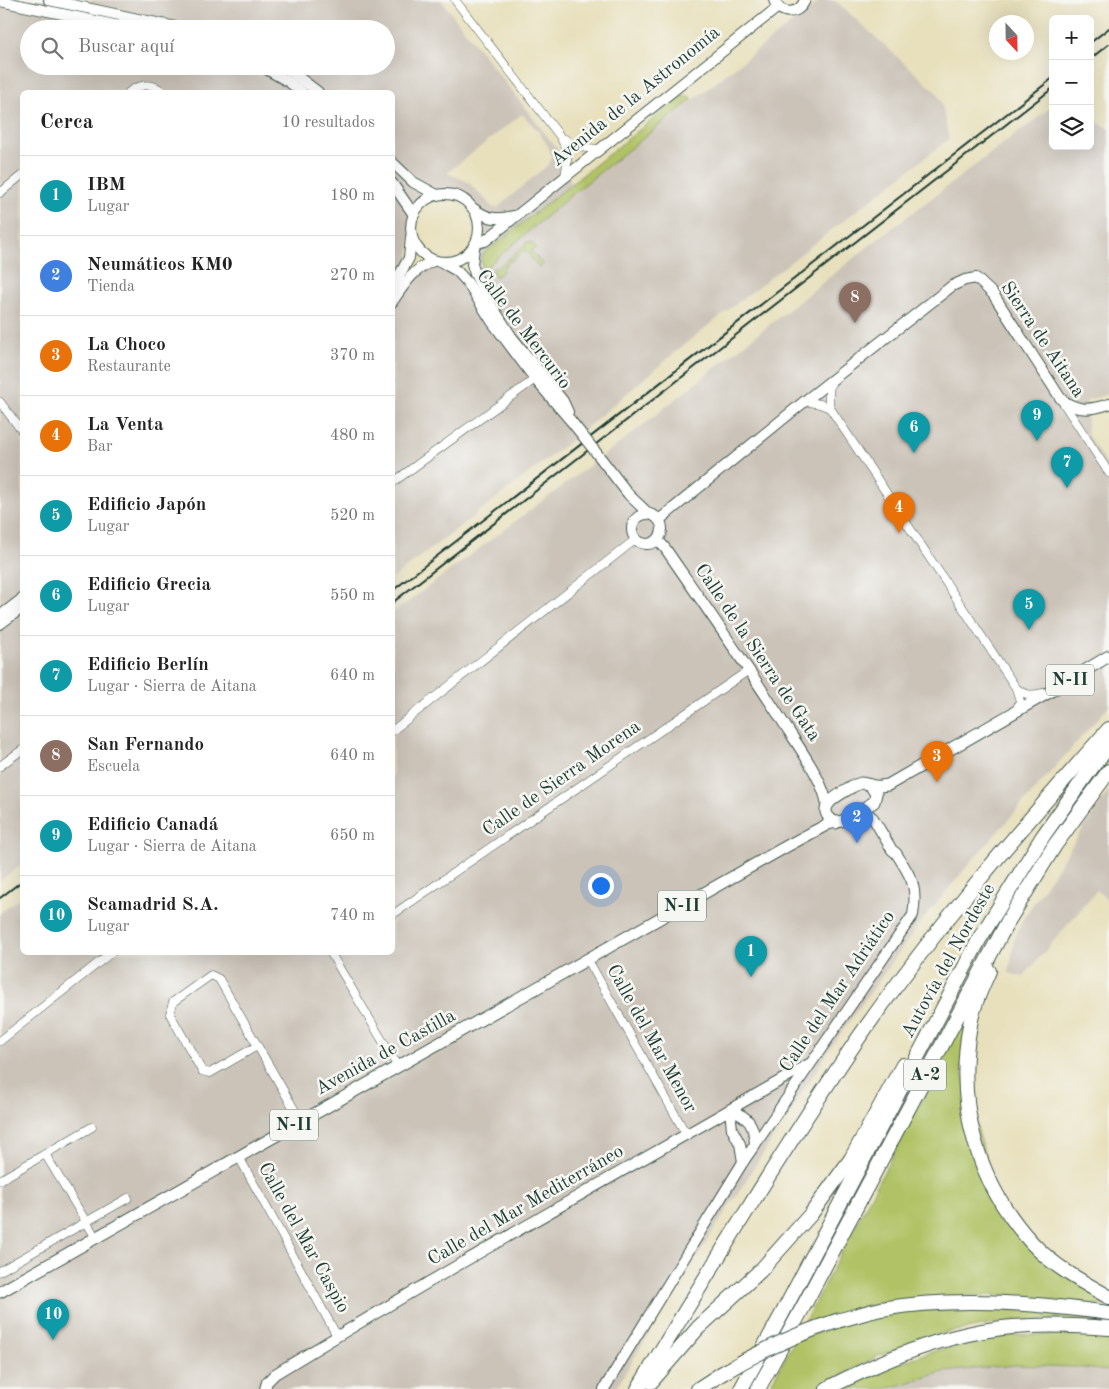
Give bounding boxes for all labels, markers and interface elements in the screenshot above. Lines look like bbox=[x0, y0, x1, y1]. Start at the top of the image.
north arrow bbox=[989, 15, 1034, 60]
map controls bbox=[1049, 15, 1094, 150]
button: + bbox=[1049, 15, 1094, 60]
search box bbox=[20, 20, 395, 75]
street label: Avenida de la Astronomía bbox=[548, 23, 724, 171]
icon: search bbox=[38, 34, 66, 62]
text: Buscar aquí bbox=[78, 38, 174, 57]
button: − bbox=[1049, 60, 1094, 105]
button: layers bbox=[1049, 105, 1094, 150]
text: Cerca bbox=[40, 112, 93, 133]
text: 10 resultados bbox=[281, 115, 375, 131]
text: IBM bbox=[87, 176, 126, 195]
text: 1 bbox=[51, 188, 61, 204]
text: 180 m bbox=[330, 188, 375, 204]
text: Lugar bbox=[87, 199, 129, 215]
text: Neumáticos KM0 bbox=[87, 256, 233, 275]
street label: Calle de Mercurio bbox=[472, 267, 574, 393]
text: 2 bbox=[51, 268, 61, 284]
text: 270 m bbox=[330, 268, 375, 284]
text: Tienda bbox=[87, 279, 135, 295]
street label: Sierra de Aitana bbox=[996, 279, 1088, 402]
pin: 8 bbox=[839, 282, 871, 323]
text: La Choco bbox=[87, 336, 166, 355]
text: 3 bbox=[51, 348, 61, 364]
text: 370 m bbox=[330, 348, 375, 364]
text: Restaurante bbox=[87, 359, 171, 375]
pin: 9 bbox=[1021, 400, 1053, 441]
pin: 6 bbox=[898, 412, 930, 453]
text: La Venta bbox=[87, 416, 164, 435]
text: 4 bbox=[51, 428, 61, 444]
text: 480 m bbox=[330, 428, 375, 444]
text: Bar bbox=[87, 439, 113, 455]
pin: 7 bbox=[1051, 447, 1083, 488]
pin: 4 bbox=[883, 492, 915, 533]
text: Edificio Japón bbox=[87, 496, 206, 515]
text: 5 bbox=[51, 508, 61, 524]
text: 520 m bbox=[330, 508, 375, 524]
text: Lugar bbox=[87, 519, 129, 535]
street label: Calle de la Sierra de Gata bbox=[691, 561, 824, 746]
text: Edificio Grecia bbox=[87, 576, 211, 595]
text: 6 bbox=[51, 588, 61, 604]
text: 550 m bbox=[330, 588, 375, 604]
pin: 5 bbox=[1013, 589, 1045, 630]
text: Lugar bbox=[87, 599, 129, 615]
text: Edificio Berlín bbox=[87, 656, 209, 675]
road number: N-II bbox=[1046, 664, 1094, 696]
text: 7 bbox=[51, 668, 61, 684]
text: 640 m bbox=[330, 668, 375, 684]
text: Lugar · Sierra de Aitana bbox=[87, 679, 257, 695]
street label: Calle de Sierra Morena bbox=[480, 717, 645, 841]
text: San Fernando bbox=[87, 736, 204, 755]
pin: 3 bbox=[921, 741, 953, 782]
text: 8 bbox=[51, 748, 61, 764]
text: 640 m bbox=[330, 748, 375, 764]
text: Escuela bbox=[87, 759, 140, 775]
pin: 2 bbox=[841, 802, 873, 843]
text: Edificio Canadá bbox=[87, 816, 218, 835]
text: 9 bbox=[51, 828, 61, 844]
text: 650 m bbox=[330, 828, 375, 844]
text: Lugar · Sierra de Aitana bbox=[87, 839, 257, 855]
your location bbox=[588, 873, 614, 899]
street label: Autovía del Nordeste bbox=[899, 881, 999, 1041]
road number: N-II bbox=[658, 890, 706, 921]
text: Scamadrid S.A. bbox=[87, 896, 219, 915]
text: 10 bbox=[47, 908, 65, 924]
text: 740 m bbox=[330, 908, 375, 924]
street label: Calle del Mar Adriático bbox=[777, 908, 899, 1076]
text: Lugar bbox=[87, 919, 129, 935]
pin: 1 bbox=[735, 936, 767, 977]
street label: Calle del Mar Menor bbox=[602, 962, 700, 1116]
street label: Avenida de Castilla bbox=[313, 1006, 460, 1099]
road number: A-2 bbox=[904, 1060, 946, 1090]
road number: N-II bbox=[270, 1110, 318, 1140]
street label: Calle del Mar Mediterráneo bbox=[425, 1142, 627, 1270]
street label: Calle del Mar Caspio bbox=[254, 1160, 352, 1316]
pin: 10 bbox=[37, 1299, 69, 1340]

